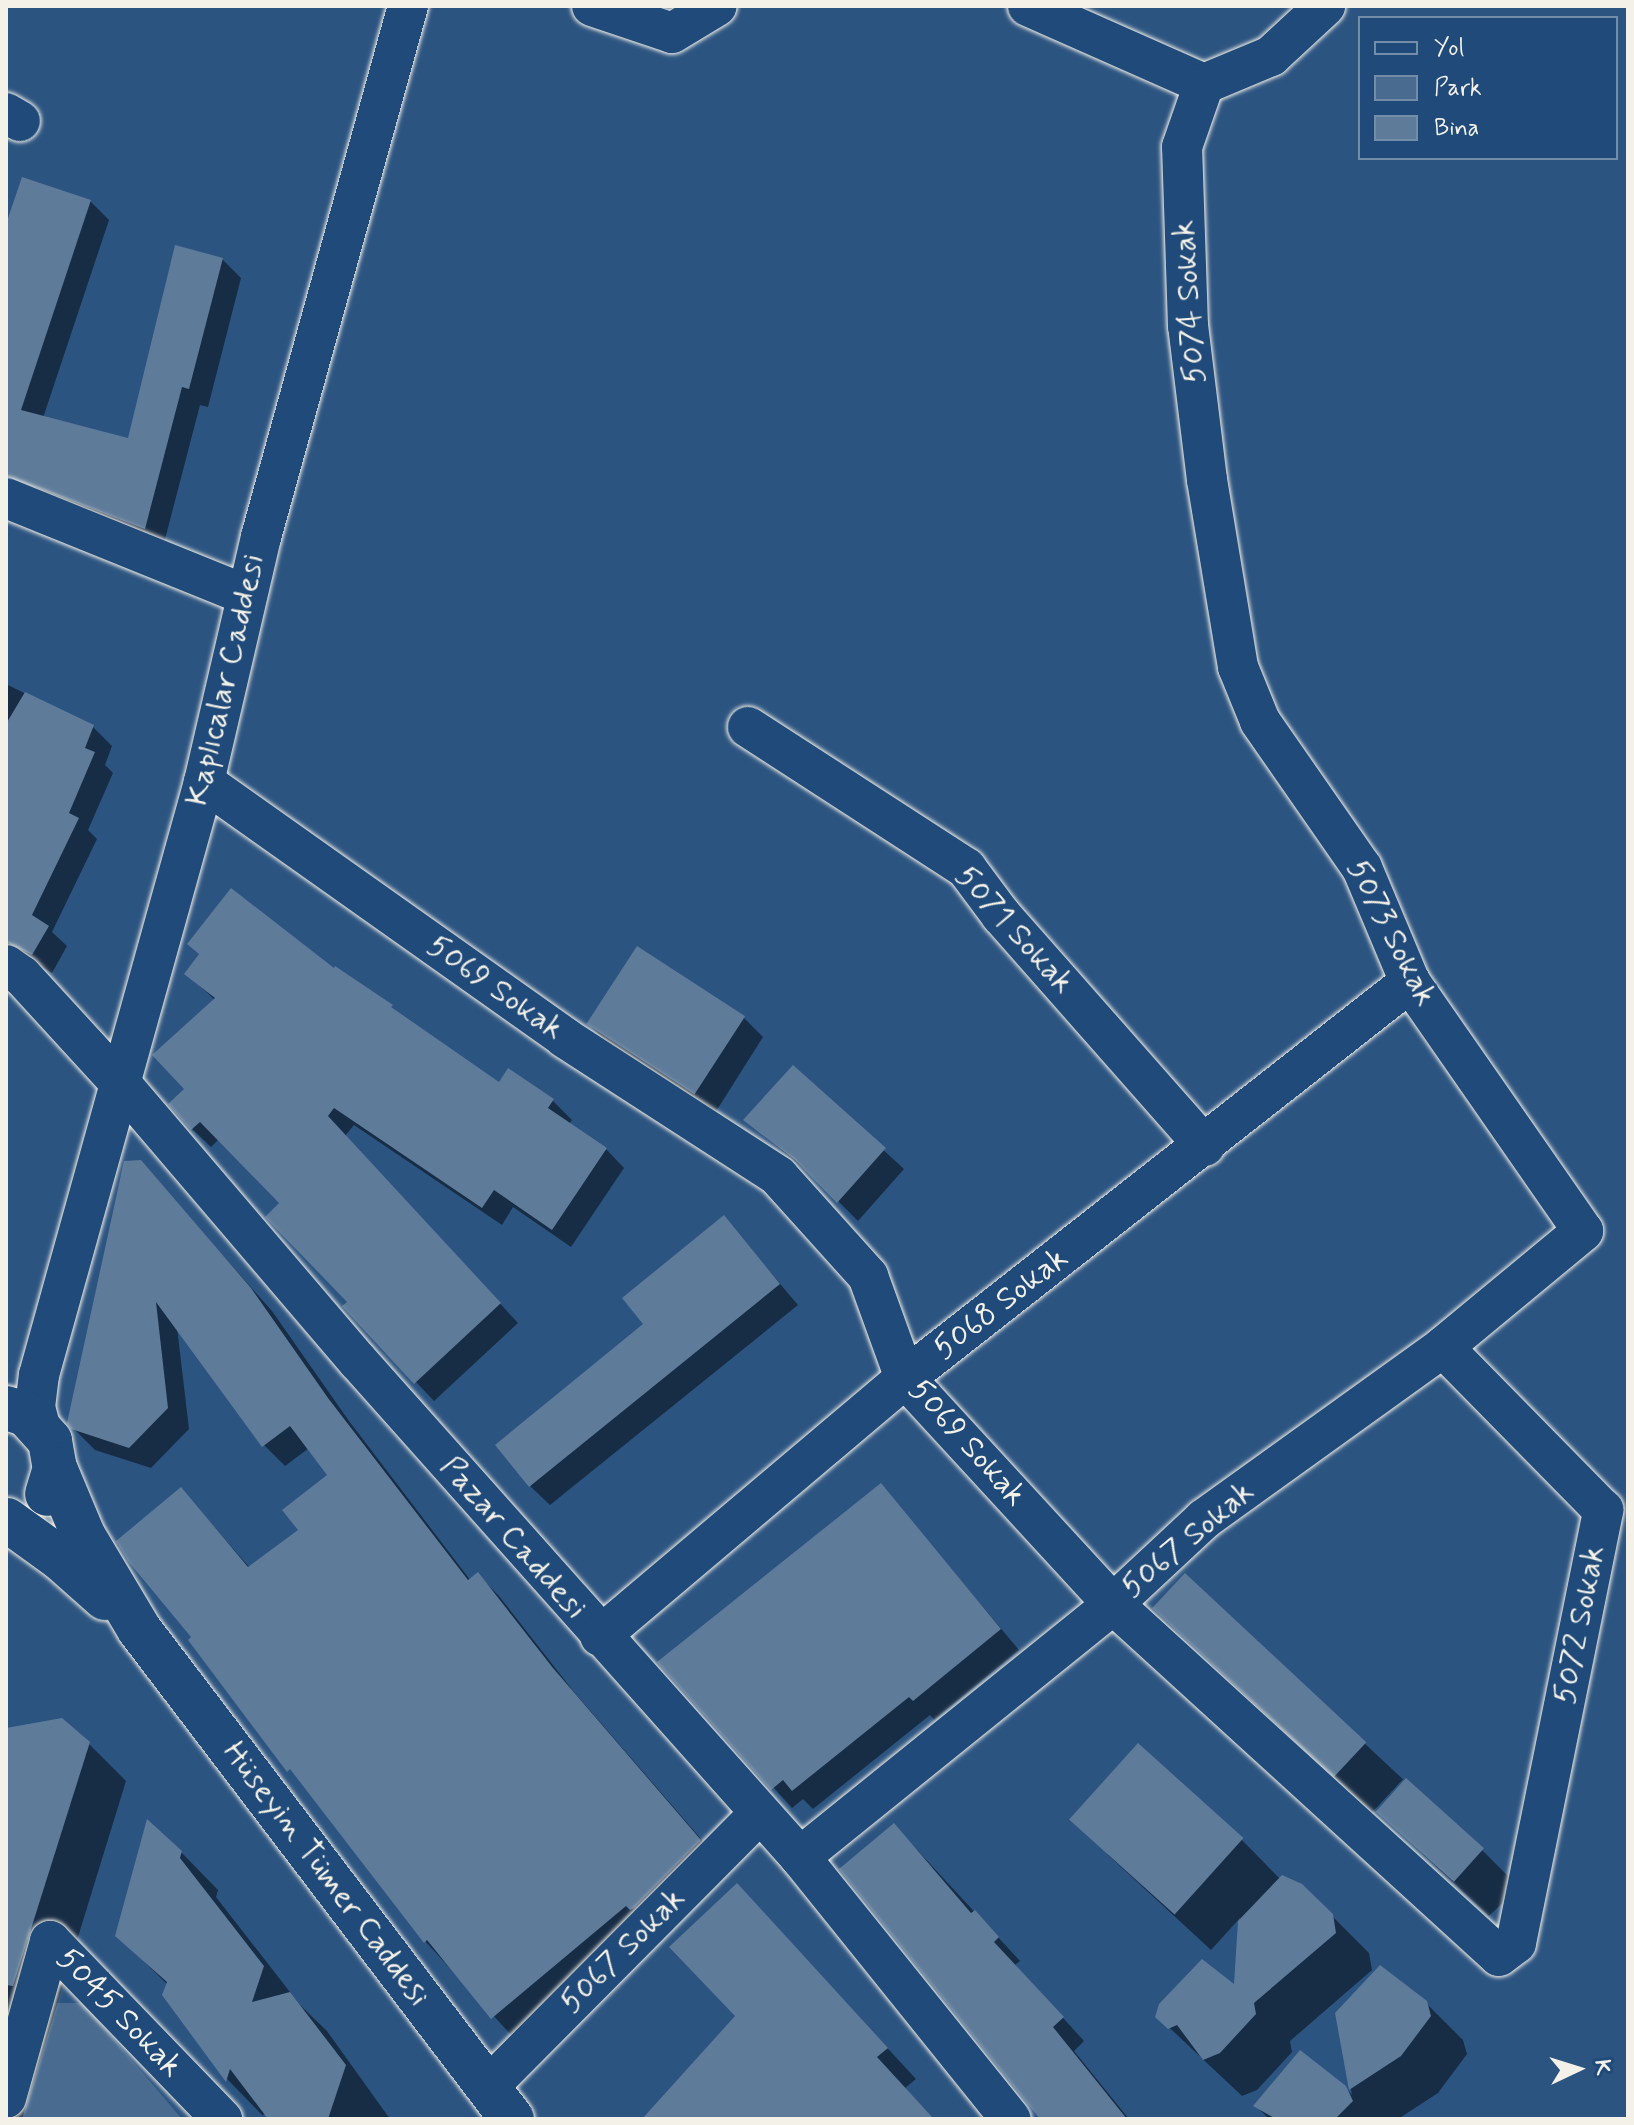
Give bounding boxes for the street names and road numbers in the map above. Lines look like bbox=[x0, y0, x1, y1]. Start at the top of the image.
street label: 5074 Sokak bbox=[1165, 219, 1215, 385]
street label: Kaplıcalar Caddesi bbox=[179, 552, 273, 808]
street label: 5073 Sokak bbox=[1338, 853, 1444, 1013]
street label: 5071 Sokak bbox=[946, 858, 1082, 1002]
street label: 5069 Sokak bbox=[419, 927, 571, 1049]
street label: 5068 Sokak bbox=[926, 1240, 1076, 1368]
street label: 5069 Sokak bbox=[900, 1371, 1034, 1515]
street label: Pazar Caddesi bbox=[433, 1450, 593, 1626]
street label: 5067 Sokak bbox=[1114, 1473, 1262, 1607]
street label: 5072 Sokak bbox=[1546, 1542, 1614, 1708]
street label: Hüseyin Tümer Caddesi bbox=[212, 1731, 440, 2017]
street label: 5067 Sokak bbox=[552, 1880, 694, 2022]
street label: 5045 Sokak bbox=[48, 1940, 190, 2086]

